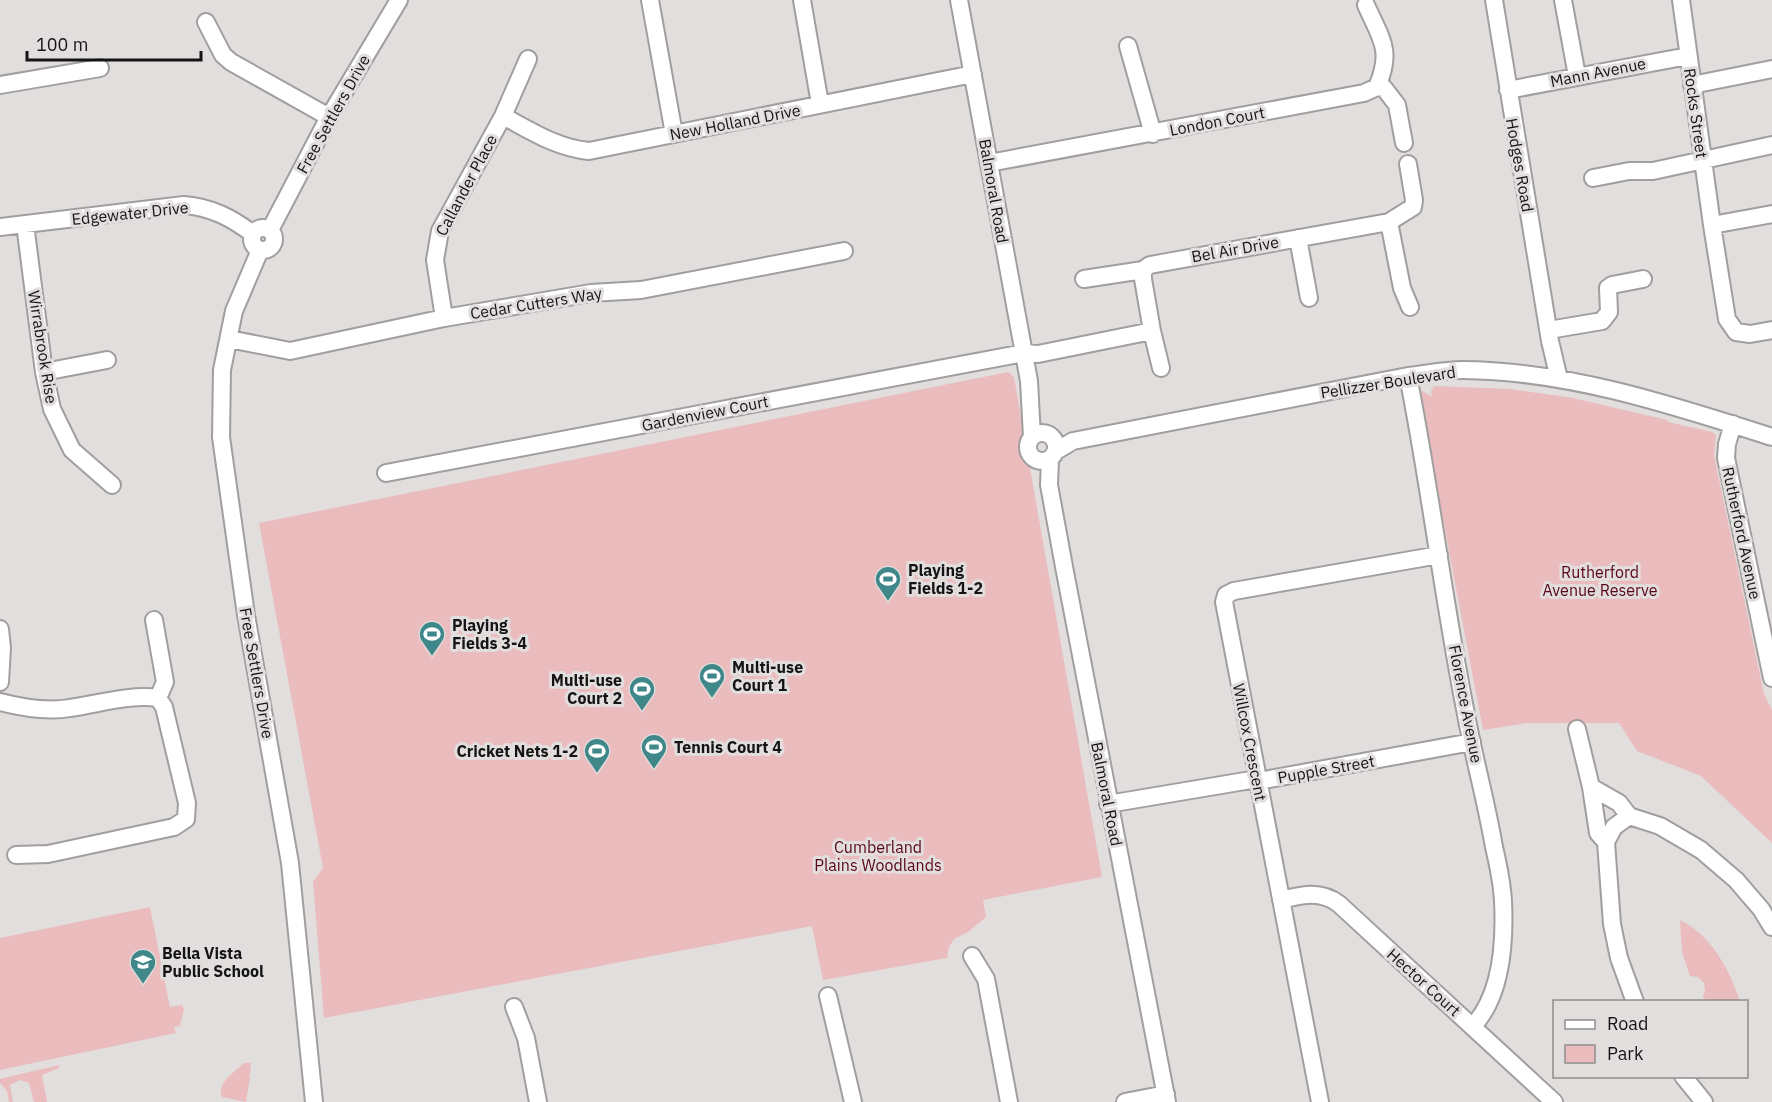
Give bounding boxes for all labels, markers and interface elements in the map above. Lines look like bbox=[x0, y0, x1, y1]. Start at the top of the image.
scale bar bbox=[27, 24, 201, 62]
text: 100 m bbox=[36, 33, 88, 56]
street label: Free Settlers Drive bbox=[292, 51, 374, 177]
street label: Mann Avenue bbox=[1549, 53, 1648, 91]
street label: Rocks Street bbox=[1680, 67, 1712, 159]
street label: New Holland Drive bbox=[668, 99, 802, 144]
street label: London Court bbox=[1168, 102, 1266, 140]
street label: Hodges Road bbox=[1502, 116, 1538, 214]
street label: Callander Place bbox=[431, 131, 501, 239]
street label: Balmoral Road bbox=[975, 137, 1013, 245]
street label: Edgewater Drive bbox=[71, 197, 190, 229]
street label: Bel Air Drive bbox=[1190, 231, 1280, 267]
street label: Cedar Cutters Way bbox=[469, 283, 603, 323]
street label: Wirrabrook Rise bbox=[24, 289, 62, 405]
street label: Pellizzer Boulevard bbox=[1319, 361, 1457, 403]
street label: Gardenview Court bbox=[640, 391, 770, 435]
street label: Rutherford Avenue bbox=[1718, 465, 1766, 601]
place label: Playing Fields 1-2 bbox=[908, 560, 983, 598]
park label: Rutherford Avenue Reserve bbox=[1542, 562, 1658, 600]
sports icon: Playing Fields 1-2 bbox=[873, 564, 903, 602]
street label: Free Settlers Drive bbox=[236, 606, 278, 740]
place label: Playing Fields 3-4 bbox=[452, 615, 527, 653]
sports icon: Playing Fields 3-4 bbox=[417, 619, 447, 657]
street label: Florence Avenue bbox=[1445, 643, 1487, 765]
place label: Multi-use Court 1 bbox=[732, 657, 803, 695]
sports icon: Multi-use Court 1 bbox=[697, 661, 727, 699]
place label: Multi-use Court 2 bbox=[551, 670, 622, 708]
sports icon: Multi-use Court 2 bbox=[627, 674, 657, 712]
street label: Willcox Crescent bbox=[1229, 682, 1271, 802]
sports icon: Tennis Court 4 bbox=[639, 732, 669, 770]
sports icon: Cricket Nets 1-2 bbox=[582, 736, 612, 774]
place label: Tennis Court 4 bbox=[674, 737, 782, 757]
street label: Balmoral Road bbox=[1087, 740, 1127, 848]
place label: Cricket Nets 1-2 bbox=[456, 741, 578, 761]
street label: Pupple Street bbox=[1276, 751, 1376, 787]
park label: Cumberland Plains Woodlands bbox=[814, 837, 942, 875]
place label: Bella Vista Public School bbox=[162, 943, 264, 981]
street label: Hector Court bbox=[1383, 944, 1465, 1020]
school or university icon: Bella Vista Public School bbox=[128, 947, 158, 985]
legend bbox=[1553, 1000, 1748, 1078]
text: Road bbox=[1607, 1012, 1648, 1035]
text: Park bbox=[1607, 1042, 1644, 1065]

